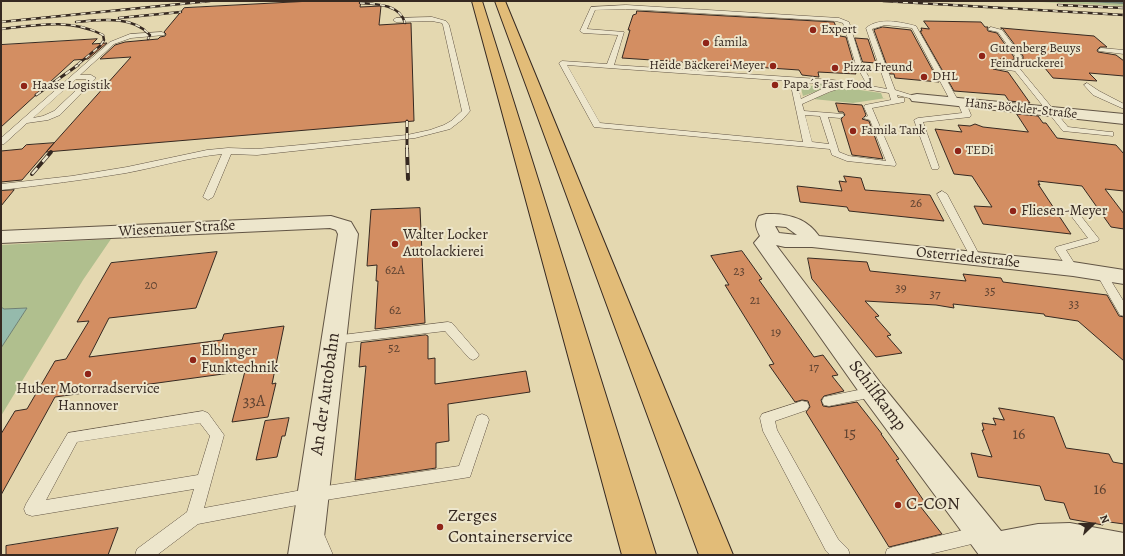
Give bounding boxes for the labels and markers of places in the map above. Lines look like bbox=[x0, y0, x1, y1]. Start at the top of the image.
place label: Expert bbox=[821, 22, 857, 38]
marker: Expert bbox=[808, 25, 818, 35]
place label: famila bbox=[714, 35, 748, 51]
marker: famila bbox=[701, 38, 711, 48]
place label: Gutenberg Beuys Feindruckerei bbox=[990, 41, 1081, 72]
marker: Gutenberg Beuys Feindruckerei bbox=[977, 51, 987, 61]
place label: Heide Bäckerei Meyer bbox=[649, 58, 765, 74]
place label: Pizza Freund bbox=[843, 60, 912, 76]
marker: Heide Bäckerei Meyer bbox=[768, 61, 778, 71]
marker: Pizza Freund bbox=[830, 63, 840, 73]
place label: DHL bbox=[932, 69, 958, 85]
marker: DHL bbox=[919, 72, 929, 82]
place label: Papa´s Fast Food bbox=[783, 77, 872, 93]
place label: Haase Logistik bbox=[32, 78, 110, 94]
marker: Papa´s Fast Food bbox=[770, 80, 780, 90]
marker: Haase Logistik bbox=[19, 81, 29, 91]
place label: Famila Tank bbox=[861, 123, 926, 139]
marker: Famila Tank bbox=[848, 126, 858, 136]
place label: TEDi bbox=[966, 143, 994, 159]
marker: TEDi bbox=[953, 146, 963, 156]
place label: Fliesen-Meyer bbox=[1021, 202, 1108, 220]
marker: Fliesen-Meyer bbox=[1008, 206, 1018, 216]
place label: Walter Locker Autolackierei bbox=[403, 226, 488, 261]
marker: Walter Locker Autolackierei bbox=[390, 239, 400, 249]
place label: Elblinger Funktechnik bbox=[201, 342, 278, 377]
marker: Elblinger Funktechnik bbox=[188, 355, 198, 365]
marker: Huber Motorradservice Hannover bbox=[83, 369, 93, 379]
place label: Huber Motorradservice Hannover bbox=[16, 380, 160, 415]
place label: C-CON bbox=[906, 494, 960, 516]
marker: C-CON bbox=[893, 500, 903, 510]
place label: Zerges Containerservice bbox=[448, 506, 573, 548]
marker: Zerges Containerservice bbox=[435, 522, 445, 532]

